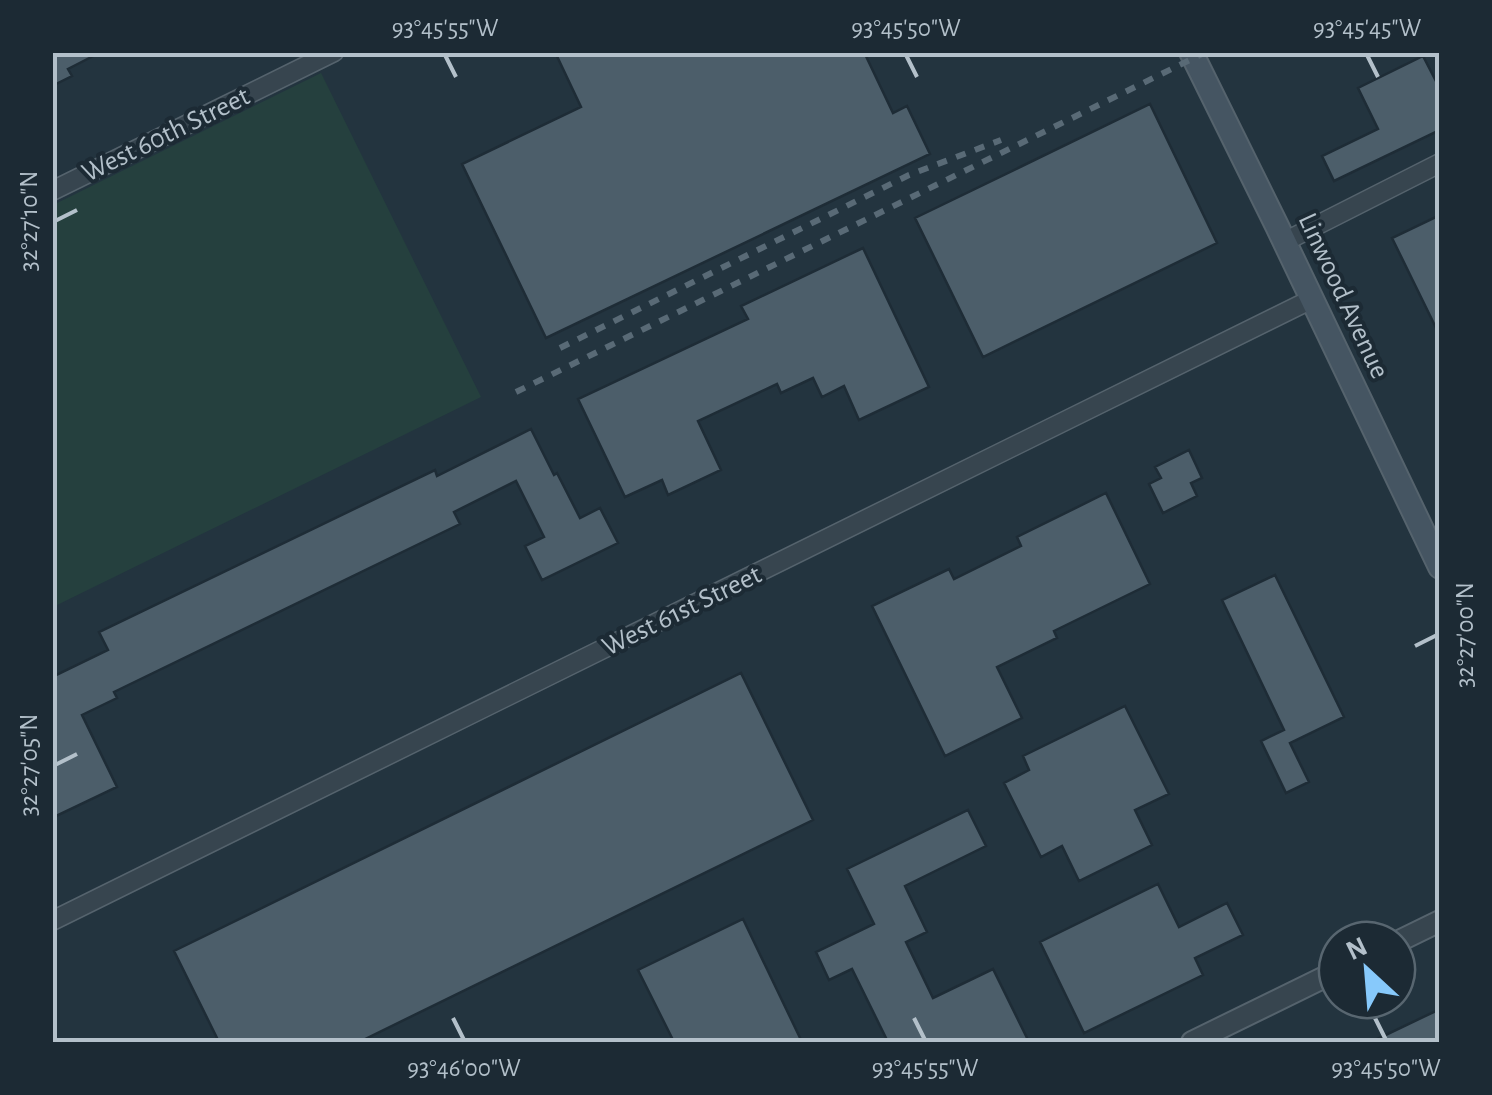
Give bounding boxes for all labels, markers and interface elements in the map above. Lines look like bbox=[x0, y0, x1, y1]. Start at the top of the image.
text: 93°45'55"W bbox=[392, 16, 499, 41]
text: 93°45'50"W bbox=[851, 16, 961, 41]
text: 93°45'45"W bbox=[1313, 16, 1422, 41]
street label: West 60th Street bbox=[78, 82, 254, 188]
text: 32°27'10"N bbox=[17, 171, 42, 271]
street label: Linwood Avenue bbox=[1292, 209, 1394, 383]
street label: West 61st Street bbox=[598, 560, 766, 662]
text: 32°27'00"N bbox=[1453, 582, 1478, 688]
text: 32°27'05"N bbox=[17, 714, 42, 816]
north arrow bbox=[1317, 920, 1417, 1020]
text: N bbox=[1342, 932, 1372, 966]
text: 93°46'00"W bbox=[407, 1056, 521, 1081]
text: 93°45'55"W bbox=[872, 1056, 979, 1081]
text: 93°45'50"W bbox=[1331, 1056, 1441, 1081]

